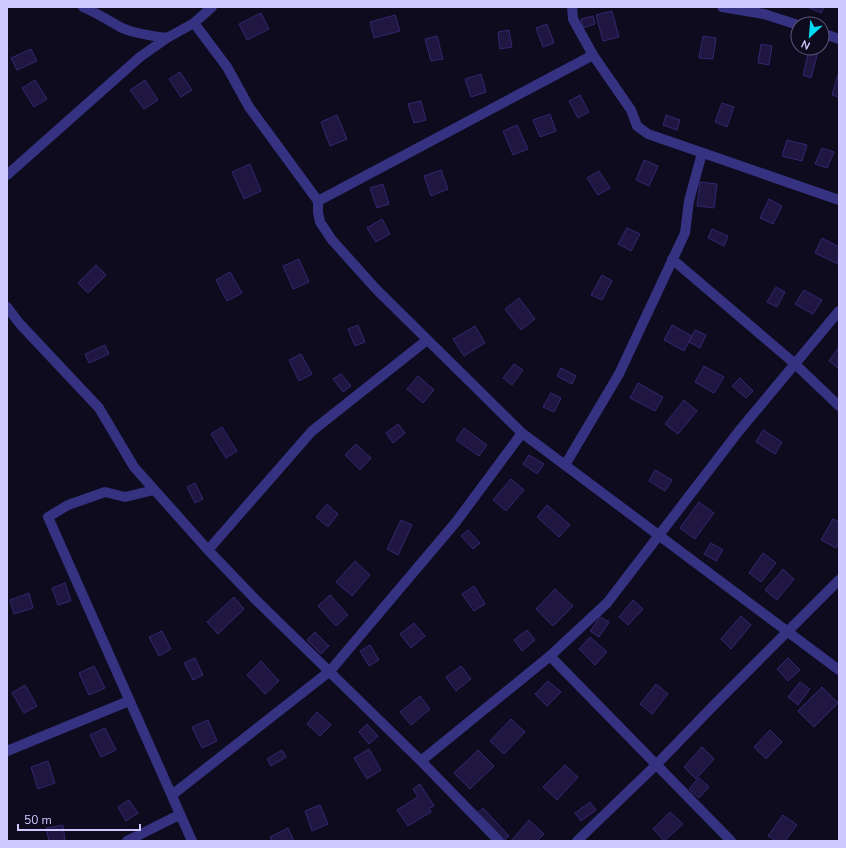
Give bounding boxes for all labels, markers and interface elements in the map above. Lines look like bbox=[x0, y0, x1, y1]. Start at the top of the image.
north arrow bbox=[790, 16, 830, 56]
text: N bbox=[799, 36, 813, 53]
scale bar bbox=[18, 806, 140, 832]
text: 50 m bbox=[24, 812, 52, 828]

